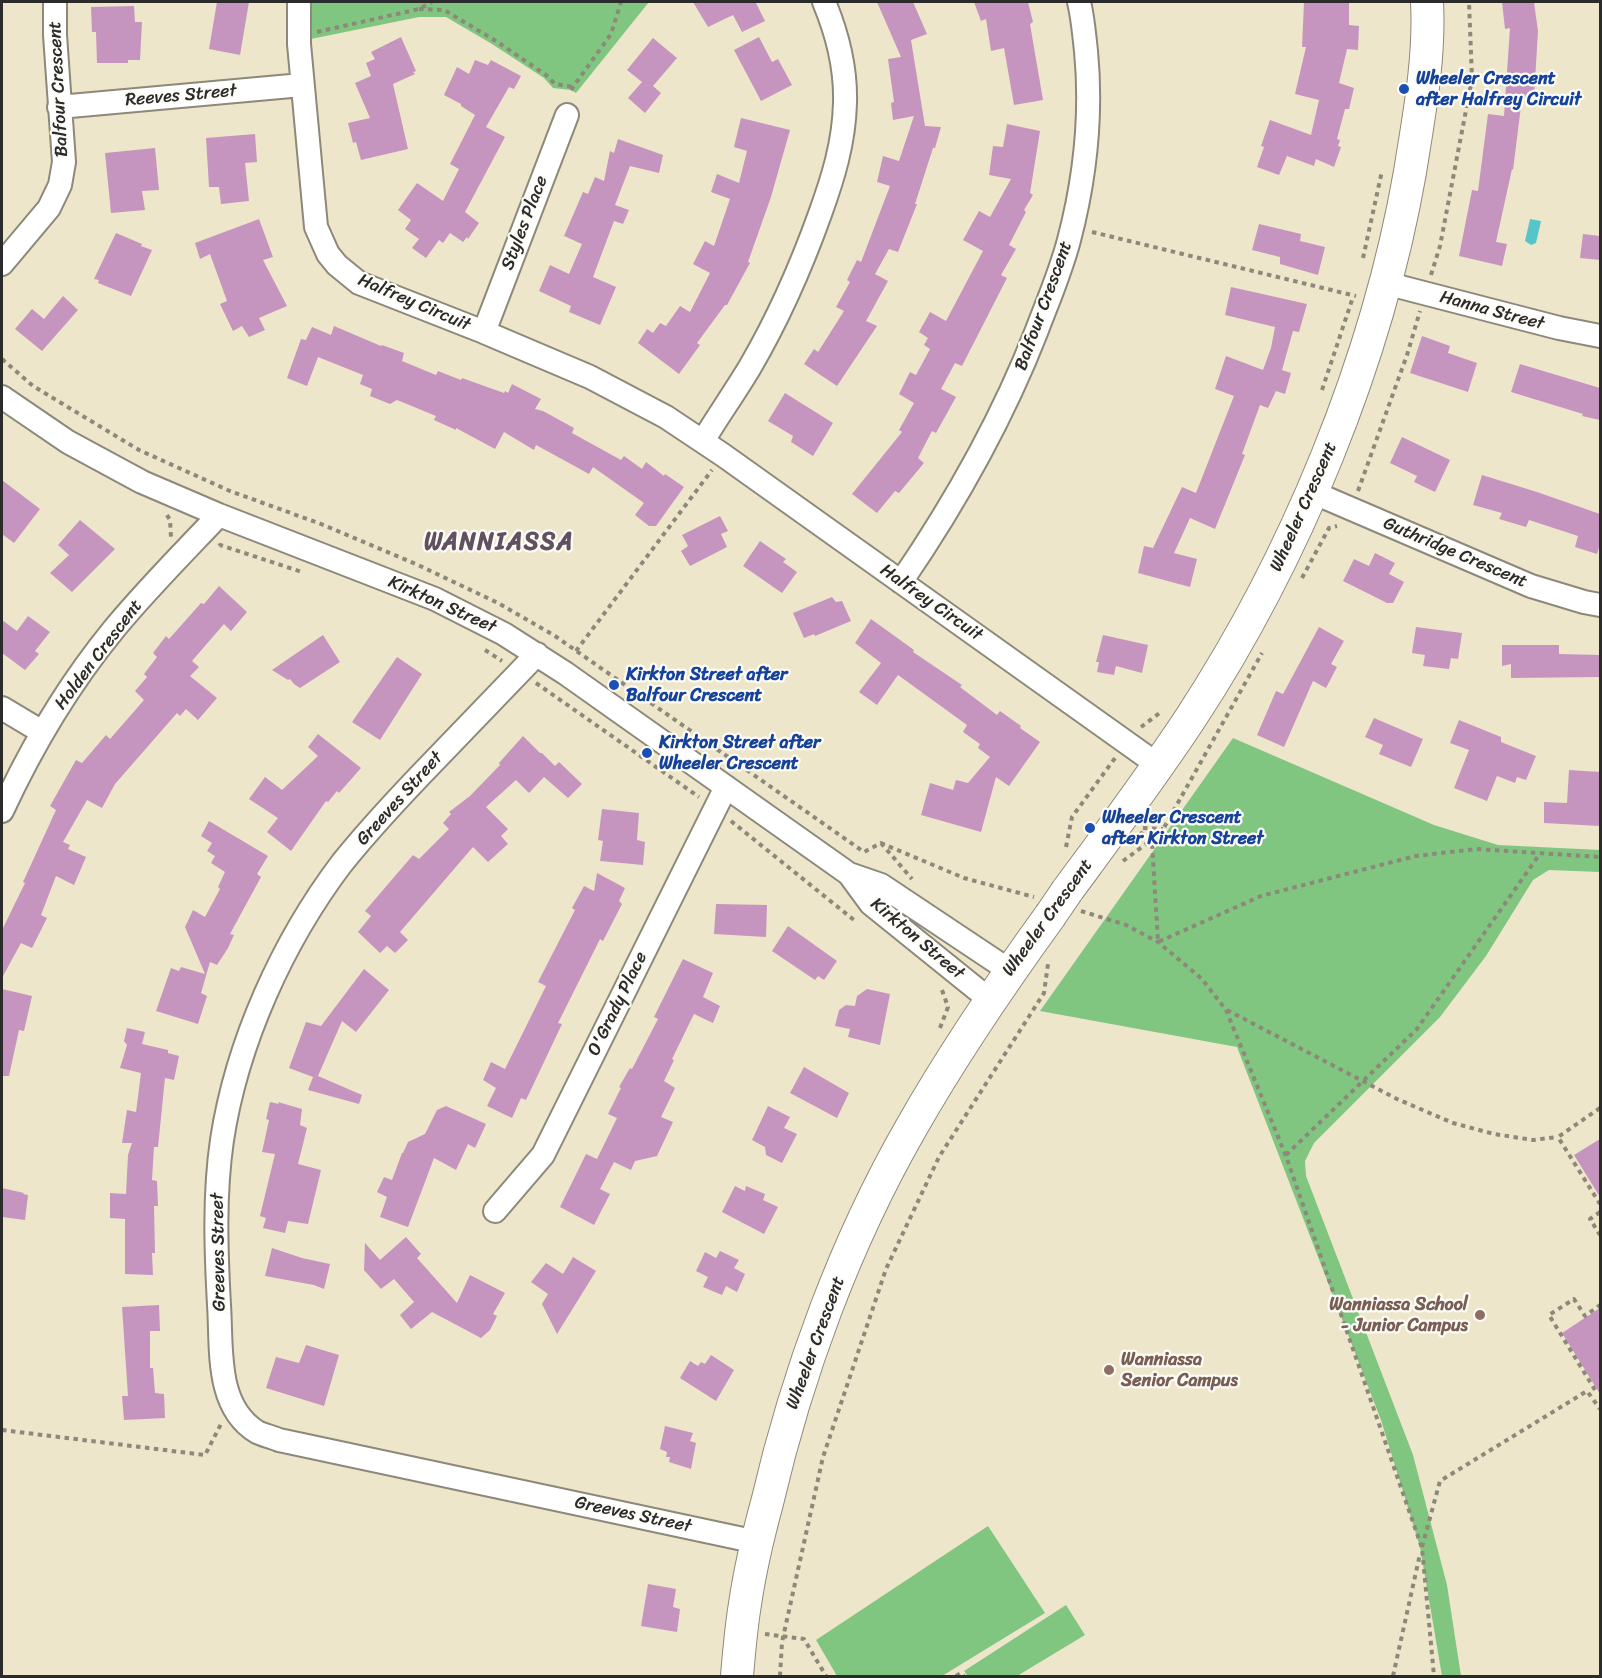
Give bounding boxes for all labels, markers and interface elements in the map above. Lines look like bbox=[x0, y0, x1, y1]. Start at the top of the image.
street label: Balfour Crescent bbox=[45, 20, 73, 158]
place label: Wheeler Crescent after Halfrey Circuit bbox=[1416, 68, 1581, 110]
street label: Reeves Street bbox=[124, 80, 238, 112]
marker: Wheeler Crescent after Halfrey Circuit bbox=[1397, 82, 1411, 96]
street label: Styles Place bbox=[497, 173, 553, 273]
street label: Balfour Crescent bbox=[1011, 238, 1077, 374]
street label: Halfrey Circuit bbox=[355, 270, 473, 336]
street label: Hanna Street bbox=[1437, 287, 1547, 335]
street label: Wheeler Crescent bbox=[1266, 439, 1342, 575]
street label: Guthridge Crescent bbox=[1380, 513, 1530, 593]
district label: WANNIASSA bbox=[425, 529, 573, 557]
street label: Halfrey Circuit bbox=[876, 560, 986, 646]
street label: Kirkton Street bbox=[385, 572, 499, 638]
street label: Holden Crescent bbox=[51, 596, 147, 714]
place label: Kirkton Street after Balfour Crescent bbox=[626, 664, 787, 706]
marker: Kirkton Street after Balfour Crescent bbox=[607, 678, 621, 692]
place label: Kirkton Street after Wheeler Crescent bbox=[659, 732, 820, 774]
marker: Kirkton Street after Wheeler Crescent bbox=[640, 746, 654, 760]
street label: Greeves Street bbox=[352, 748, 448, 850]
place label: Wheeler Crescent after Kirkton Street bbox=[1102, 807, 1263, 850]
marker: Wheeler Crescent after Kirkton Street bbox=[1083, 821, 1097, 835]
street label: Wheeler Crescent bbox=[998, 855, 1098, 981]
street label: Kirkton Street bbox=[866, 893, 968, 985]
street label: O'Grady Place bbox=[584, 949, 652, 1059]
street label: Greeves Street bbox=[207, 1193, 231, 1311]
street label: Wheeler Crescent bbox=[782, 1274, 850, 1412]
place label: Wanniassa School - Junior Campus bbox=[1329, 1294, 1468, 1336]
marker: Wanniassa School - Junior Campus bbox=[1473, 1308, 1487, 1322]
place label: Wanniassa Senior Campus bbox=[1121, 1349, 1238, 1392]
marker: Wanniassa Senior Campus bbox=[1102, 1363, 1116, 1377]
street label: Greeves Street bbox=[573, 1492, 693, 1538]

